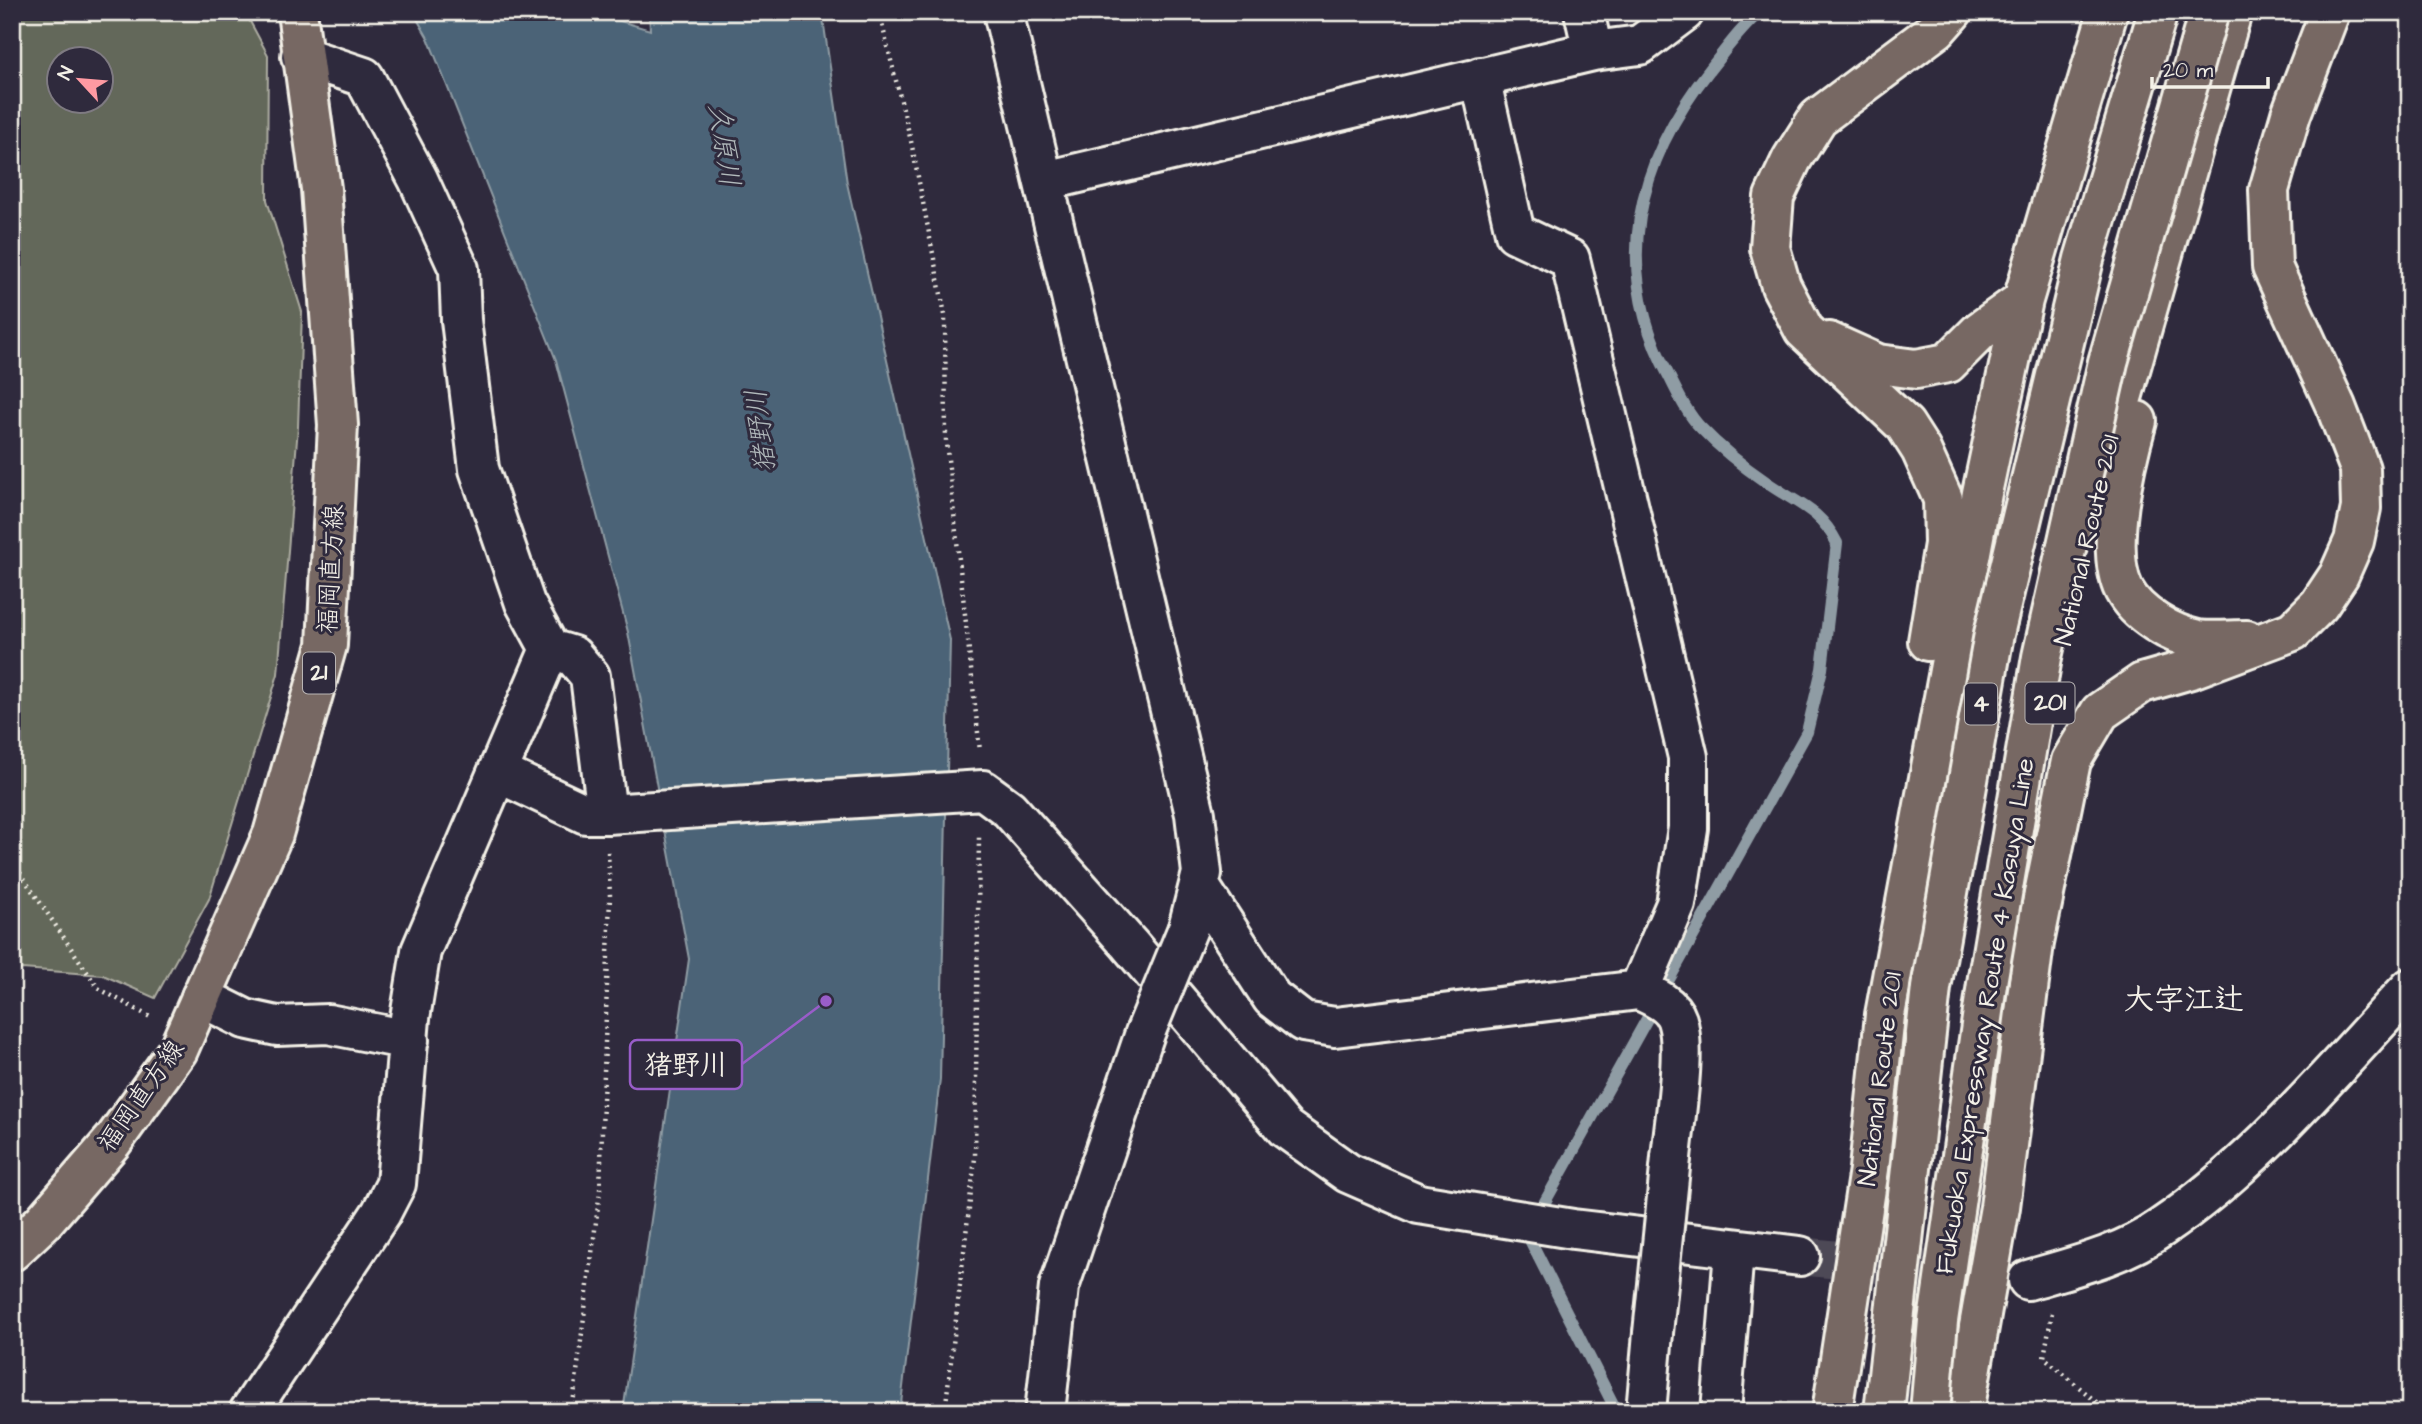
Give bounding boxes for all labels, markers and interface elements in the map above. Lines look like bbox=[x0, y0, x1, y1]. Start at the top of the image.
north arrow bbox=[46, 46, 116, 116]
scale bar bbox=[2152, 46, 2268, 90]
text: 20 m bbox=[2163, 56, 2214, 85]
text: N bbox=[51, 62, 81, 84]
water label: 久原川 bbox=[699, 101, 749, 189]
water label: 猪野川 bbox=[737, 387, 785, 475]
street label: National Route 201 bbox=[2045, 431, 2129, 649]
street label: 福岡直方線 bbox=[310, 503, 352, 635]
road number: 21 bbox=[303, 652, 335, 694]
road number: 201 bbox=[2025, 682, 2074, 724]
road number: 4 bbox=[1965, 684, 1997, 724]
street label: Fukuoka Expressway Route 4 Kasuya Line bbox=[1926, 756, 2046, 1277]
street label: National Route 201 bbox=[1849, 970, 1911, 1188]
district label: 大字江辻 bbox=[2124, 979, 2244, 1021]
street label: 福岡直方線 bbox=[89, 1032, 193, 1160]
callout: 猪野川 bbox=[630, 1040, 742, 1089]
text: 猪野川 bbox=[644, 1046, 728, 1085]

